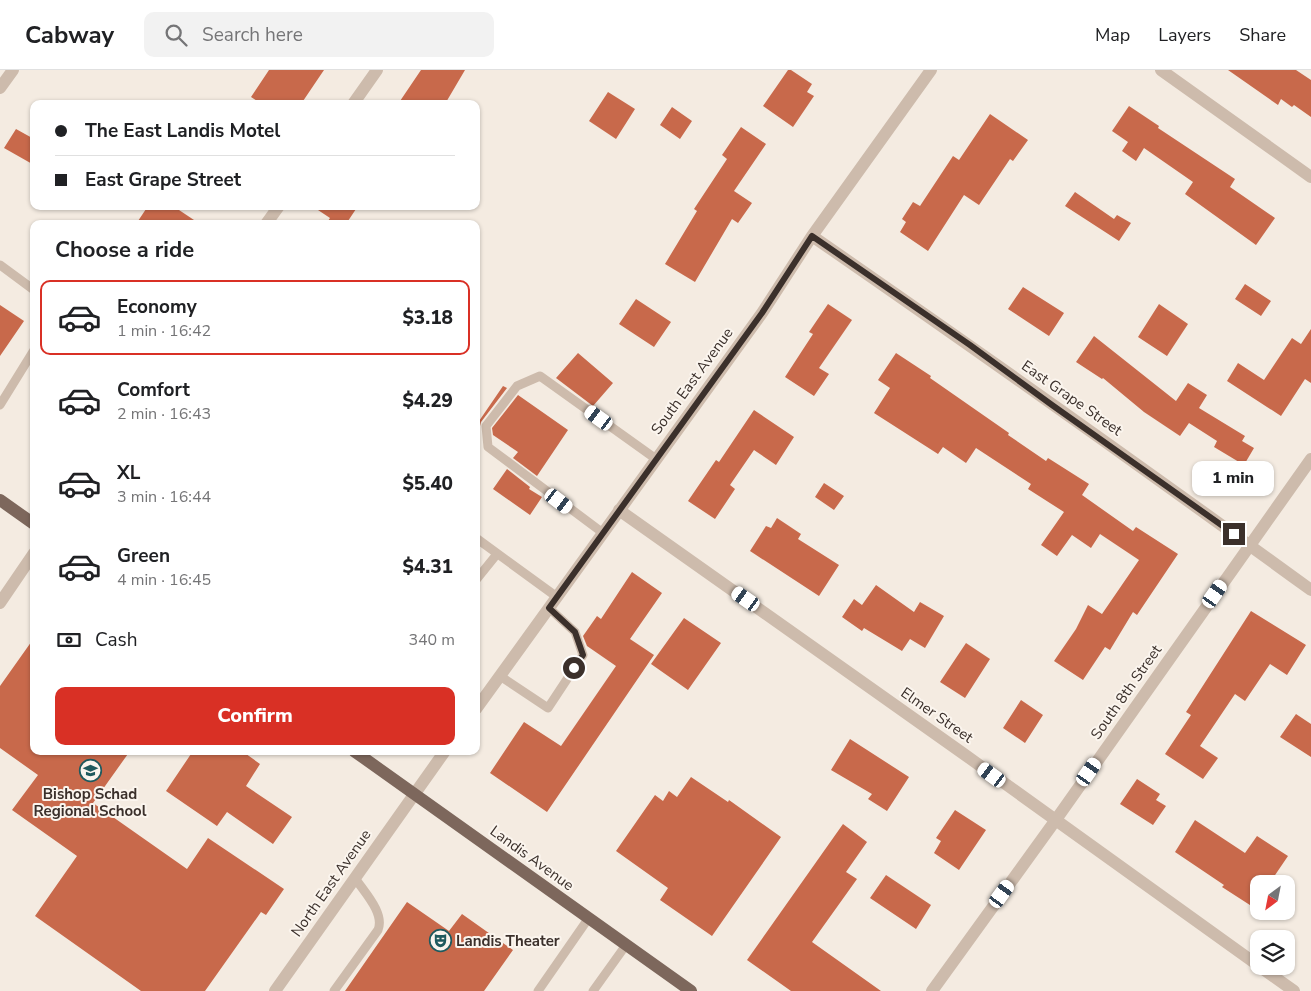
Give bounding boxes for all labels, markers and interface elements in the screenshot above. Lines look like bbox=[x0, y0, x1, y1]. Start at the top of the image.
search box bbox=[144, 12, 494, 57]
text: Cabway bbox=[25, 19, 114, 51]
icon: search bbox=[162, 21, 190, 49]
text: Search here bbox=[202, 22, 303, 48]
text: Map bbox=[1095, 23, 1130, 47]
text: Layers bbox=[1158, 23, 1211, 47]
text: Share bbox=[1239, 23, 1286, 47]
text: The East Landis Motel bbox=[85, 118, 280, 144]
text: East Grape Street bbox=[85, 167, 241, 193]
text: Choose a ride bbox=[55, 235, 194, 265]
text: Economy bbox=[117, 294, 197, 320]
icon: car bbox=[57, 295, 102, 340]
text: $3.18 bbox=[402, 305, 453, 331]
text: 1 min · 16:42 bbox=[117, 320, 211, 342]
street label: South East Avenue bbox=[646, 324, 738, 438]
street label: East Grape Street bbox=[1018, 356, 1127, 441]
text: Comfort bbox=[117, 377, 190, 403]
icon: car bbox=[57, 378, 102, 423]
text: $4.29 bbox=[402, 388, 453, 414]
text: 2 min · 16:43 bbox=[117, 403, 211, 425]
car bbox=[582, 403, 615, 433]
text: XL bbox=[117, 460, 140, 486]
icon: car bbox=[57, 461, 102, 506]
callout: 1 min bbox=[1193, 462, 1275, 496]
text: 1 min bbox=[1212, 467, 1254, 489]
text: $5.40 bbox=[402, 471, 453, 497]
text: 3 min · 16:44 bbox=[117, 486, 211, 508]
car bbox=[542, 486, 575, 516]
route end bbox=[1223, 523, 1245, 545]
text: Green bbox=[117, 543, 170, 569]
icon: car bbox=[57, 544, 102, 589]
text: $4.31 bbox=[402, 554, 453, 580]
text: 4 min · 16:45 bbox=[117, 569, 211, 591]
car bbox=[1200, 577, 1229, 611]
car bbox=[729, 584, 762, 614]
icon: cash bbox=[55, 626, 83, 654]
text: Cash bbox=[95, 627, 137, 653]
text: 340 m bbox=[408, 629, 455, 651]
street label: South 8th Street bbox=[1086, 640, 1166, 743]
route start bbox=[563, 657, 585, 679]
street label: Elmer Street bbox=[897, 683, 978, 748]
button: Confirm bbox=[55, 687, 455, 745]
car bbox=[1074, 755, 1103, 789]
school or university icon: Bishop Schad Regional School bbox=[78, 759, 102, 783]
car bbox=[975, 760, 1008, 790]
place label: Bishop Schad Regional School bbox=[34, 784, 147, 821]
street label: Landis Avenue bbox=[486, 821, 578, 895]
street label: North East Avenue bbox=[286, 825, 376, 941]
north arrow bbox=[1250, 875, 1295, 920]
map controls bbox=[1250, 875, 1295, 975]
car bbox=[987, 877, 1016, 911]
theatre icon: Landis Theater bbox=[428, 929, 452, 953]
button: layers bbox=[1250, 930, 1295, 975]
place label: Landis Theater bbox=[456, 931, 560, 951]

